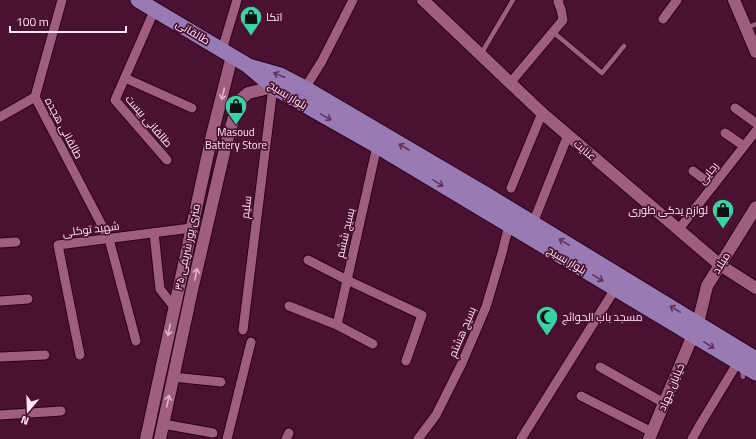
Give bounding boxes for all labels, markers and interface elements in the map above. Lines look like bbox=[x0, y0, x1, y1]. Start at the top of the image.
shop icon: اتکا bbox=[238, 4, 264, 37]
scale bar bbox=[10, 8, 126, 34]
place label: اتکا bbox=[266, 9, 282, 25]
text: 100 m bbox=[16, 12, 49, 31]
street label: طالقانی bbox=[173, 16, 213, 48]
one-way arrow bbox=[273, 71, 285, 79]
street label: بلوار بسیج bbox=[265, 77, 311, 113]
one-way arrow bbox=[218, 87, 226, 100]
street label: طالقانی بیست bbox=[122, 91, 176, 151]
shop icon: Masoud Battery Store bbox=[223, 93, 249, 126]
street label: طالقانی هجده bbox=[41, 94, 87, 162]
one-way arrow bbox=[320, 114, 332, 122]
place label: Masoud Battery Store bbox=[205, 124, 267, 153]
street label: عنایت bbox=[570, 136, 600, 164]
one-way arrow bbox=[398, 142, 410, 150]
street label: رجایی bbox=[694, 158, 722, 188]
one-way arrow bbox=[432, 179, 444, 187]
street label: سلیم bbox=[237, 195, 255, 219]
shop icon: لوازم یدکی طوری bbox=[710, 197, 736, 230]
street label: ۳۵ متری پور شریفی bbox=[170, 202, 204, 292]
place label: لوازم یدکی طوری bbox=[628, 202, 708, 218]
street label: بسیج ششم bbox=[331, 206, 359, 260]
street label: شهید توکلی bbox=[62, 218, 120, 240]
one-way arrow bbox=[558, 237, 570, 245]
street label: بلوار بسیج bbox=[544, 242, 590, 278]
street label: میلاد bbox=[708, 249, 734, 277]
one-way arrow bbox=[193, 268, 200, 281]
one-way arrow bbox=[592, 275, 604, 283]
street label: بسیج هشتم bbox=[444, 304, 480, 360]
mosque icon: مسجد باب الحوائج bbox=[534, 304, 560, 337]
one-way arrow bbox=[669, 305, 681, 313]
place label: مسجد باب الحوائج bbox=[562, 309, 643, 325]
one-way arrow bbox=[165, 323, 173, 336]
one-way arrow bbox=[703, 341, 714, 349]
street label: خیابان جهاد bbox=[654, 361, 688, 413]
north arrow bbox=[8, 391, 48, 431]
one-way arrow bbox=[165, 395, 173, 408]
text: N bbox=[19, 412, 31, 429]

